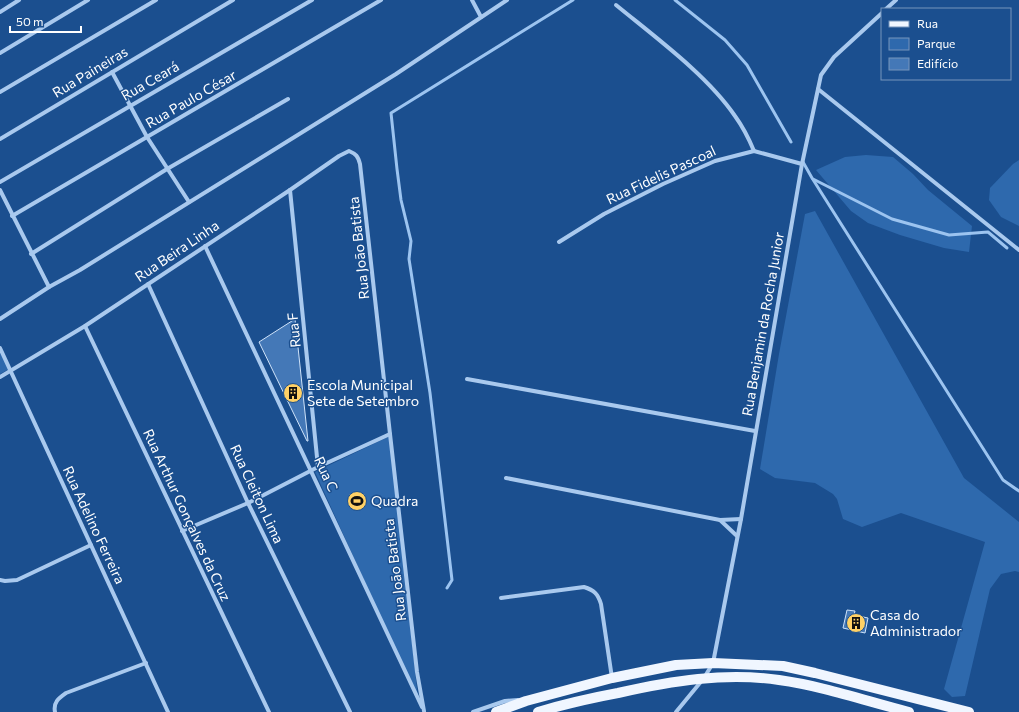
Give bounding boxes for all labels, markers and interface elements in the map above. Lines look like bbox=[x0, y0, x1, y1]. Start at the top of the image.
scale bar bbox=[10, 8, 81, 34]
legend bbox=[881, 8, 1011, 80]
text: 50 m bbox=[16, 14, 44, 28]
text: Rua bbox=[917, 16, 938, 30]
text: Parque bbox=[917, 36, 955, 50]
street label: Rua Paineiras bbox=[49, 42, 131, 101]
text: Edifício bbox=[917, 56, 958, 70]
street label: Rua Ceará bbox=[118, 57, 182, 104]
street label: Rua Paulo César bbox=[142, 66, 239, 131]
street label: Rua Fidelis Pascoal bbox=[603, 142, 718, 207]
street label: Rua Joāo Batista bbox=[345, 196, 372, 300]
street label: Rua Beira Linha bbox=[132, 216, 222, 285]
street label: Rua Benjamin da Rocha Junior bbox=[738, 230, 787, 417]
street label: Rua F bbox=[283, 312, 304, 348]
place label: Escola Municipal Sete de Setembro bbox=[307, 376, 419, 409]
building icon: Escola Municipal Sete de Setembro bbox=[282, 382, 304, 404]
street label: Rua Arthur Gonçalves da Cruz bbox=[140, 426, 235, 604]
street label: Rua Cleiton Lima bbox=[227, 442, 288, 546]
street label: Rua C bbox=[311, 454, 342, 494]
street label: Rua Adelino Ferreira bbox=[60, 463, 129, 586]
sports icon: Quadra bbox=[346, 490, 368, 512]
place label: Quadra bbox=[371, 492, 418, 509]
street label: Rua Joāo Batista bbox=[380, 518, 409, 622]
place label: Casa do Administrador bbox=[870, 606, 962, 639]
building icon: Casa do Administrador bbox=[845, 612, 867, 634]

